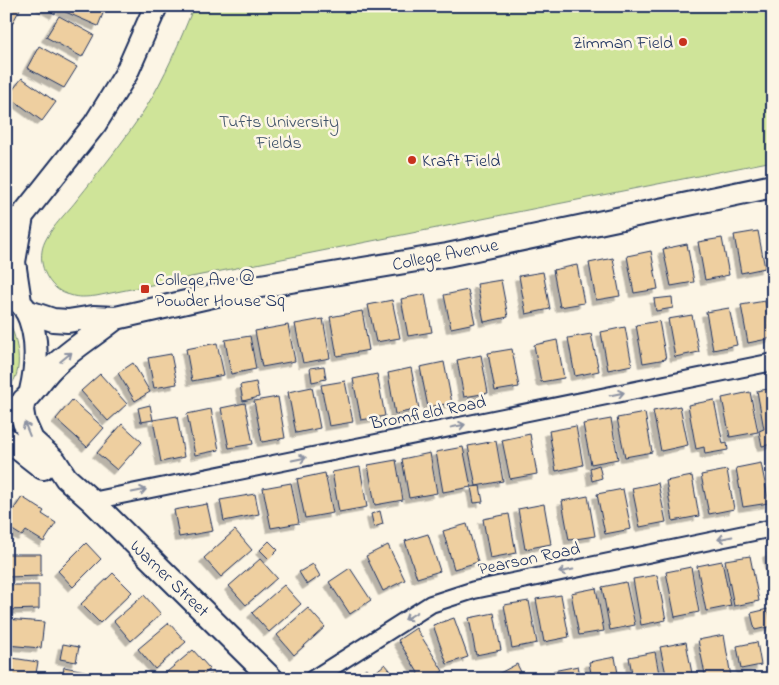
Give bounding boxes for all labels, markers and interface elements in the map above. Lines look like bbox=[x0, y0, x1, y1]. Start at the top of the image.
place label: Zimman Field bbox=[572, 31, 673, 57]
marker: Zimman Field bbox=[677, 36, 689, 48]
park label: Tufts University Fields bbox=[219, 110, 339, 157]
place label: Kraft Field bbox=[422, 149, 500, 175]
marker: Kraft Field bbox=[406, 154, 418, 166]
street label: College Avenue bbox=[390, 233, 502, 280]
place label: College Ave @ Powder House Sq bbox=[155, 268, 285, 315]
marker: College Ave @ Powder House Sq bbox=[139, 283, 151, 295]
one-way arrow bbox=[59, 351, 72, 362]
one-way arrow bbox=[609, 389, 625, 398]
street label: Bromfield Road bbox=[367, 390, 489, 438]
one-way arrow bbox=[22, 421, 31, 436]
one-way arrow bbox=[449, 421, 465, 430]
one-way arrow bbox=[290, 453, 306, 463]
one-way arrow bbox=[131, 486, 147, 495]
one-way arrow bbox=[717, 533, 733, 543]
street label: Warner Street bbox=[123, 535, 214, 624]
street label: Pearson Road bbox=[476, 536, 583, 583]
one-way arrow bbox=[558, 567, 574, 576]
one-way arrow bbox=[405, 612, 419, 622]

